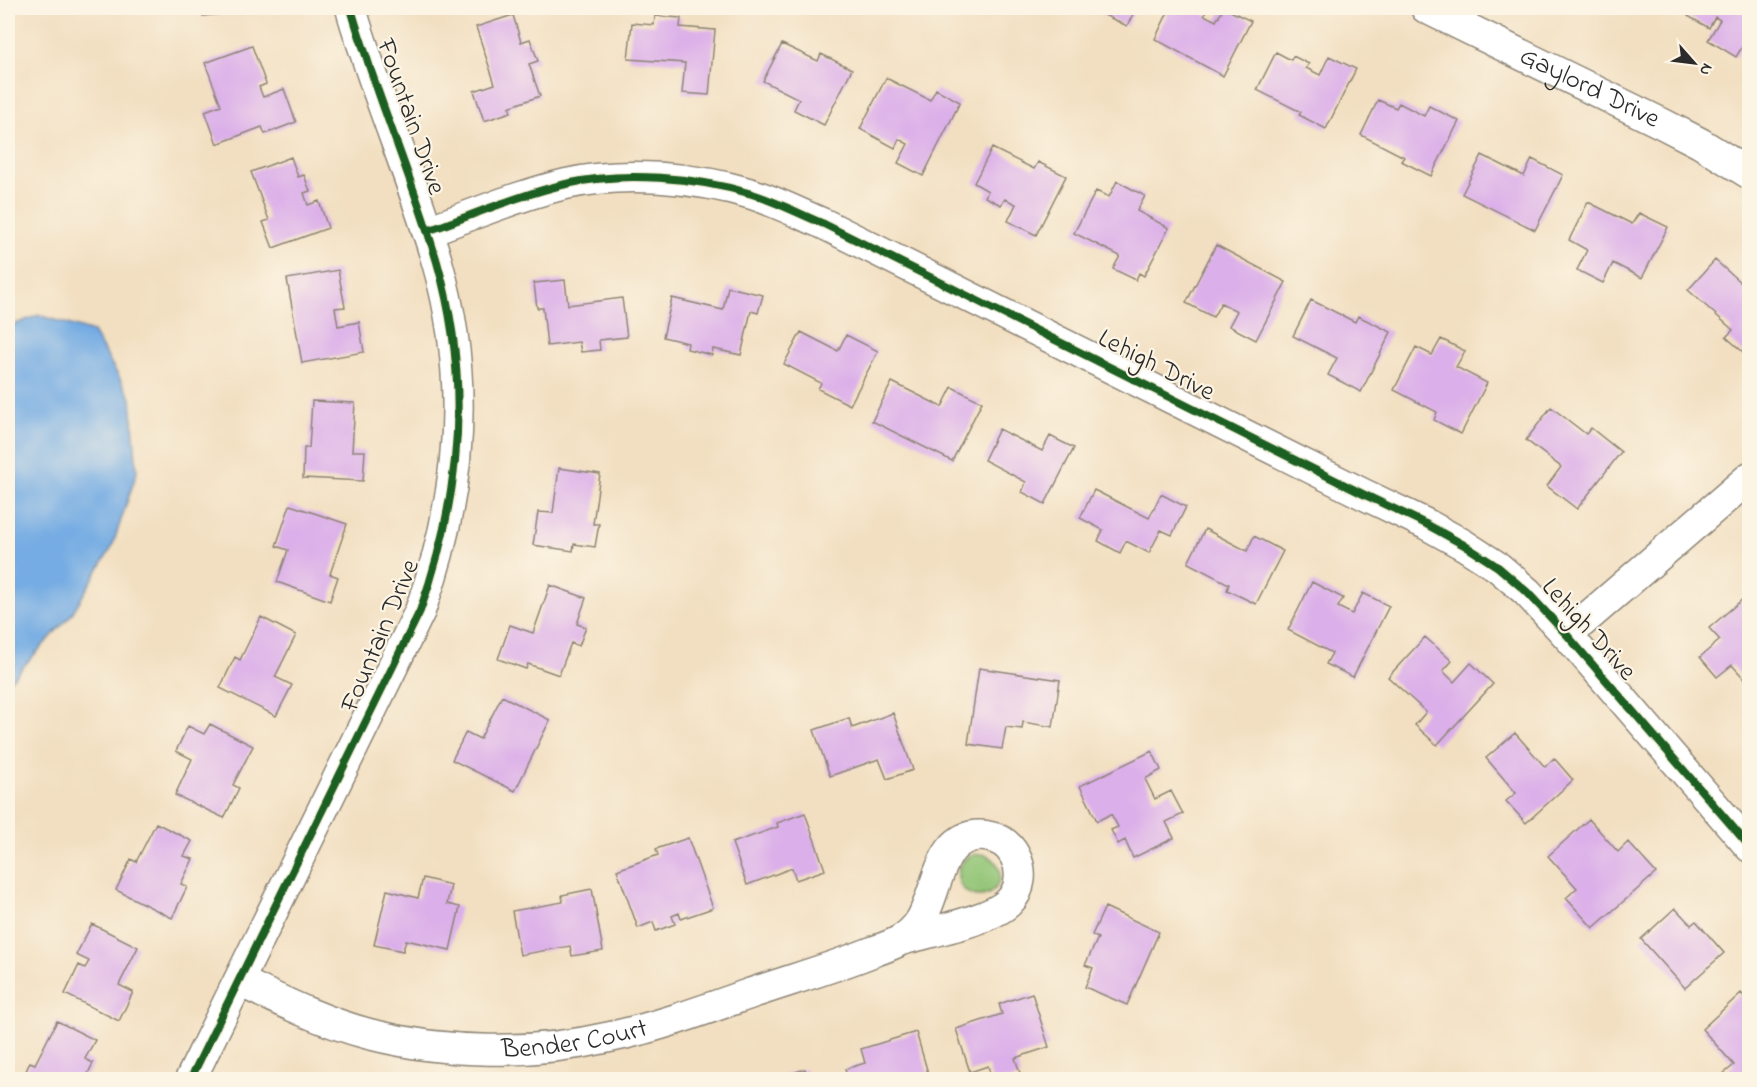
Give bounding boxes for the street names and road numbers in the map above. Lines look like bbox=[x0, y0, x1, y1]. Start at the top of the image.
street label: Fountain Drive bbox=[365, 33, 455, 201]
street label: Gaylord Drive bbox=[1513, 37, 1667, 139]
street label: Lehigh Drive bbox=[1091, 320, 1222, 413]
street label: Fountain Drive bbox=[331, 553, 431, 719]
street label: Lehigh Drive bbox=[1531, 570, 1646, 691]
street label: Bender Court bbox=[500, 1009, 652, 1069]

